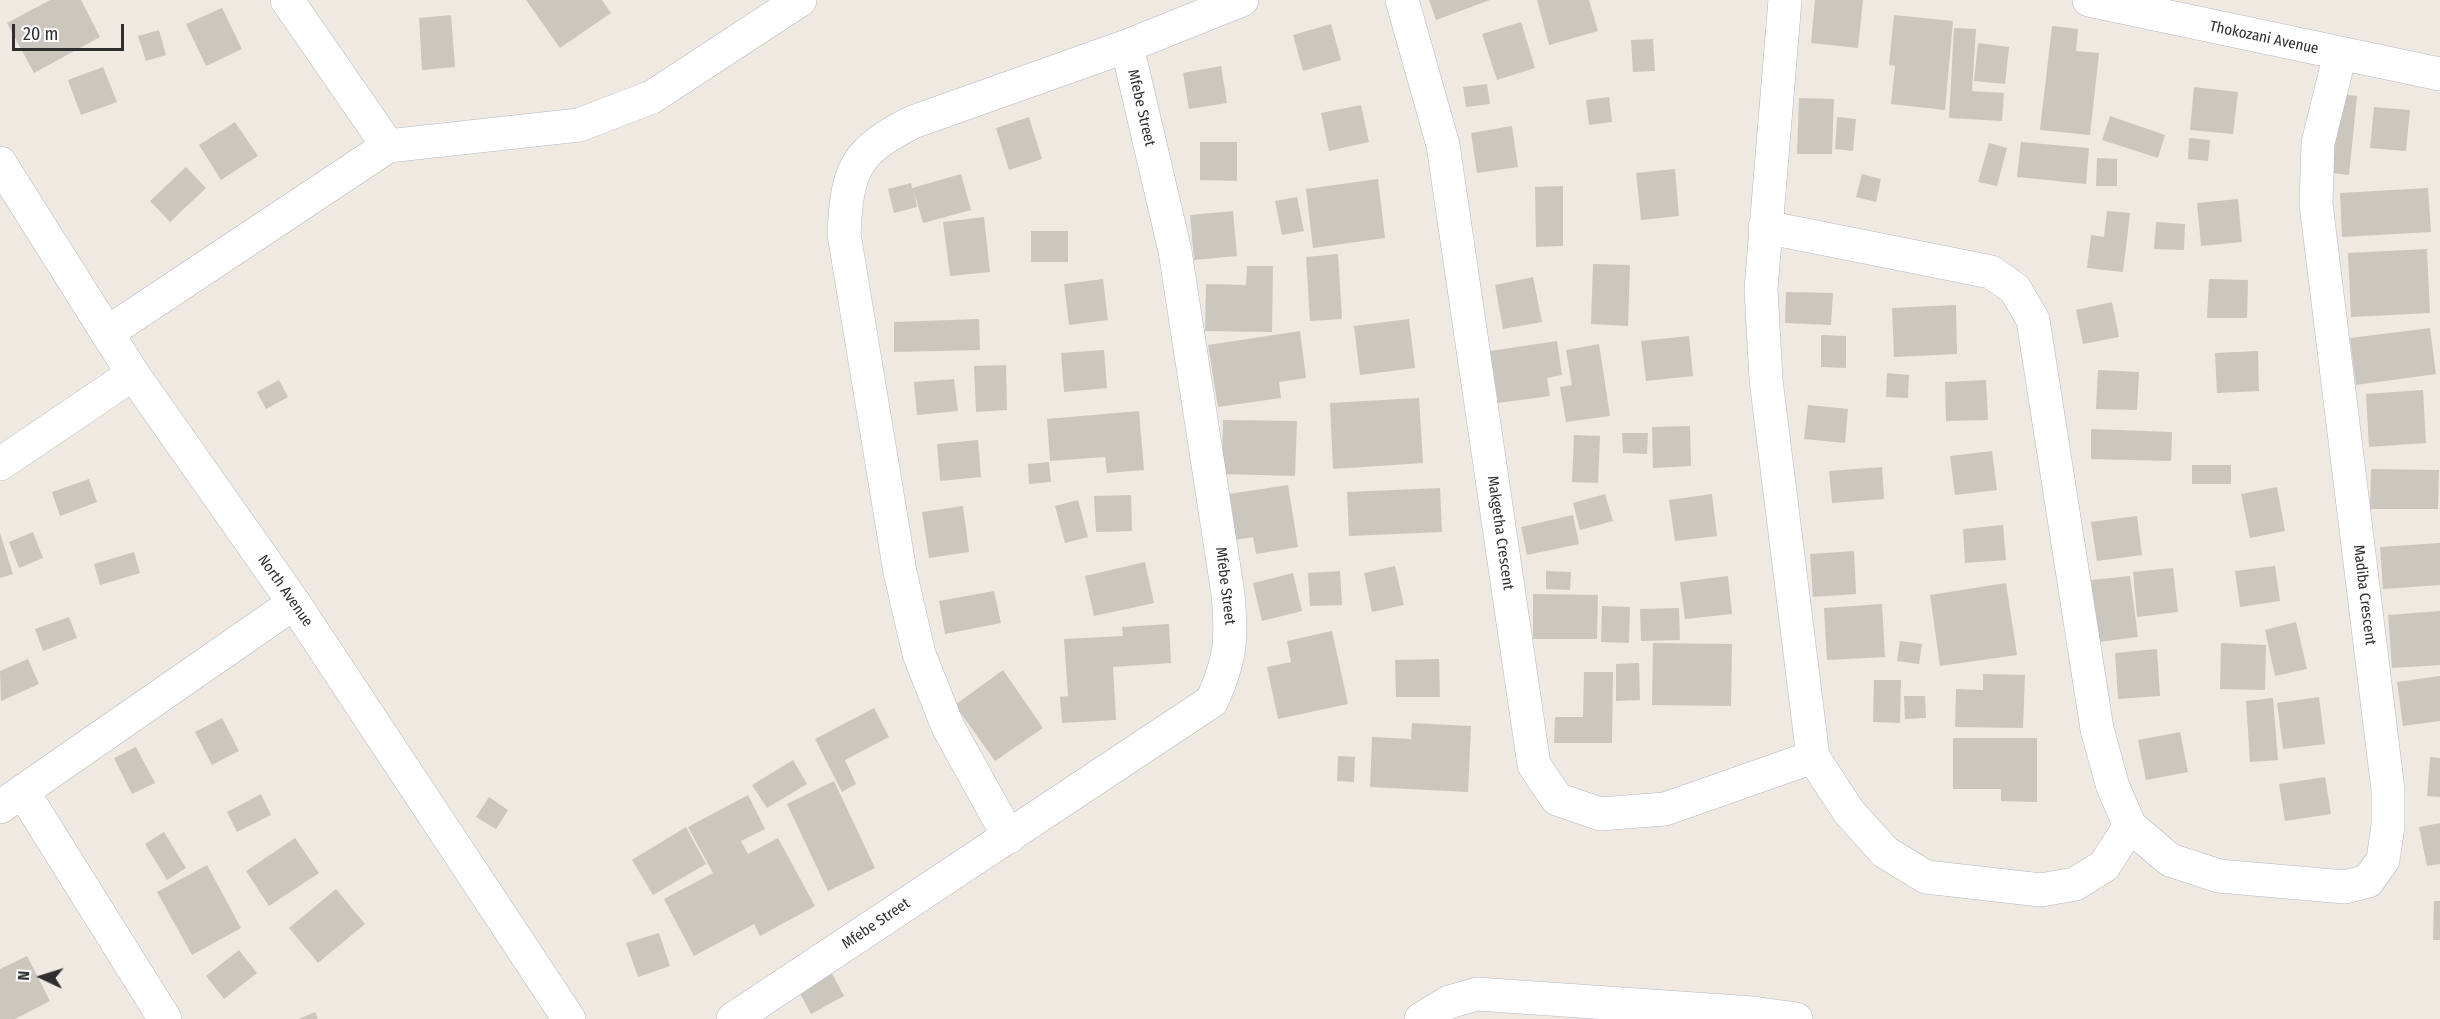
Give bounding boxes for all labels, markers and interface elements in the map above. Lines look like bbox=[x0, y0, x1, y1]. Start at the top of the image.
scale bar bbox=[15, 12, 128, 50]
street label: Thokozani Avenue bbox=[2208, 18, 2320, 58]
text: 20 m bbox=[23, 23, 58, 45]
street label: Mfebe Street bbox=[1123, 68, 1159, 148]
street label: Makgetha Crescent bbox=[1483, 475, 1517, 591]
street label: Madiba Crescent bbox=[2349, 544, 2379, 646]
street label: Mfebe Street bbox=[1211, 546, 1239, 626]
street label: North Avenue bbox=[254, 552, 316, 630]
street label: Mfebe Street bbox=[839, 895, 913, 953]
north arrow bbox=[12, 947, 72, 1007]
text: N bbox=[14, 970, 33, 981]

